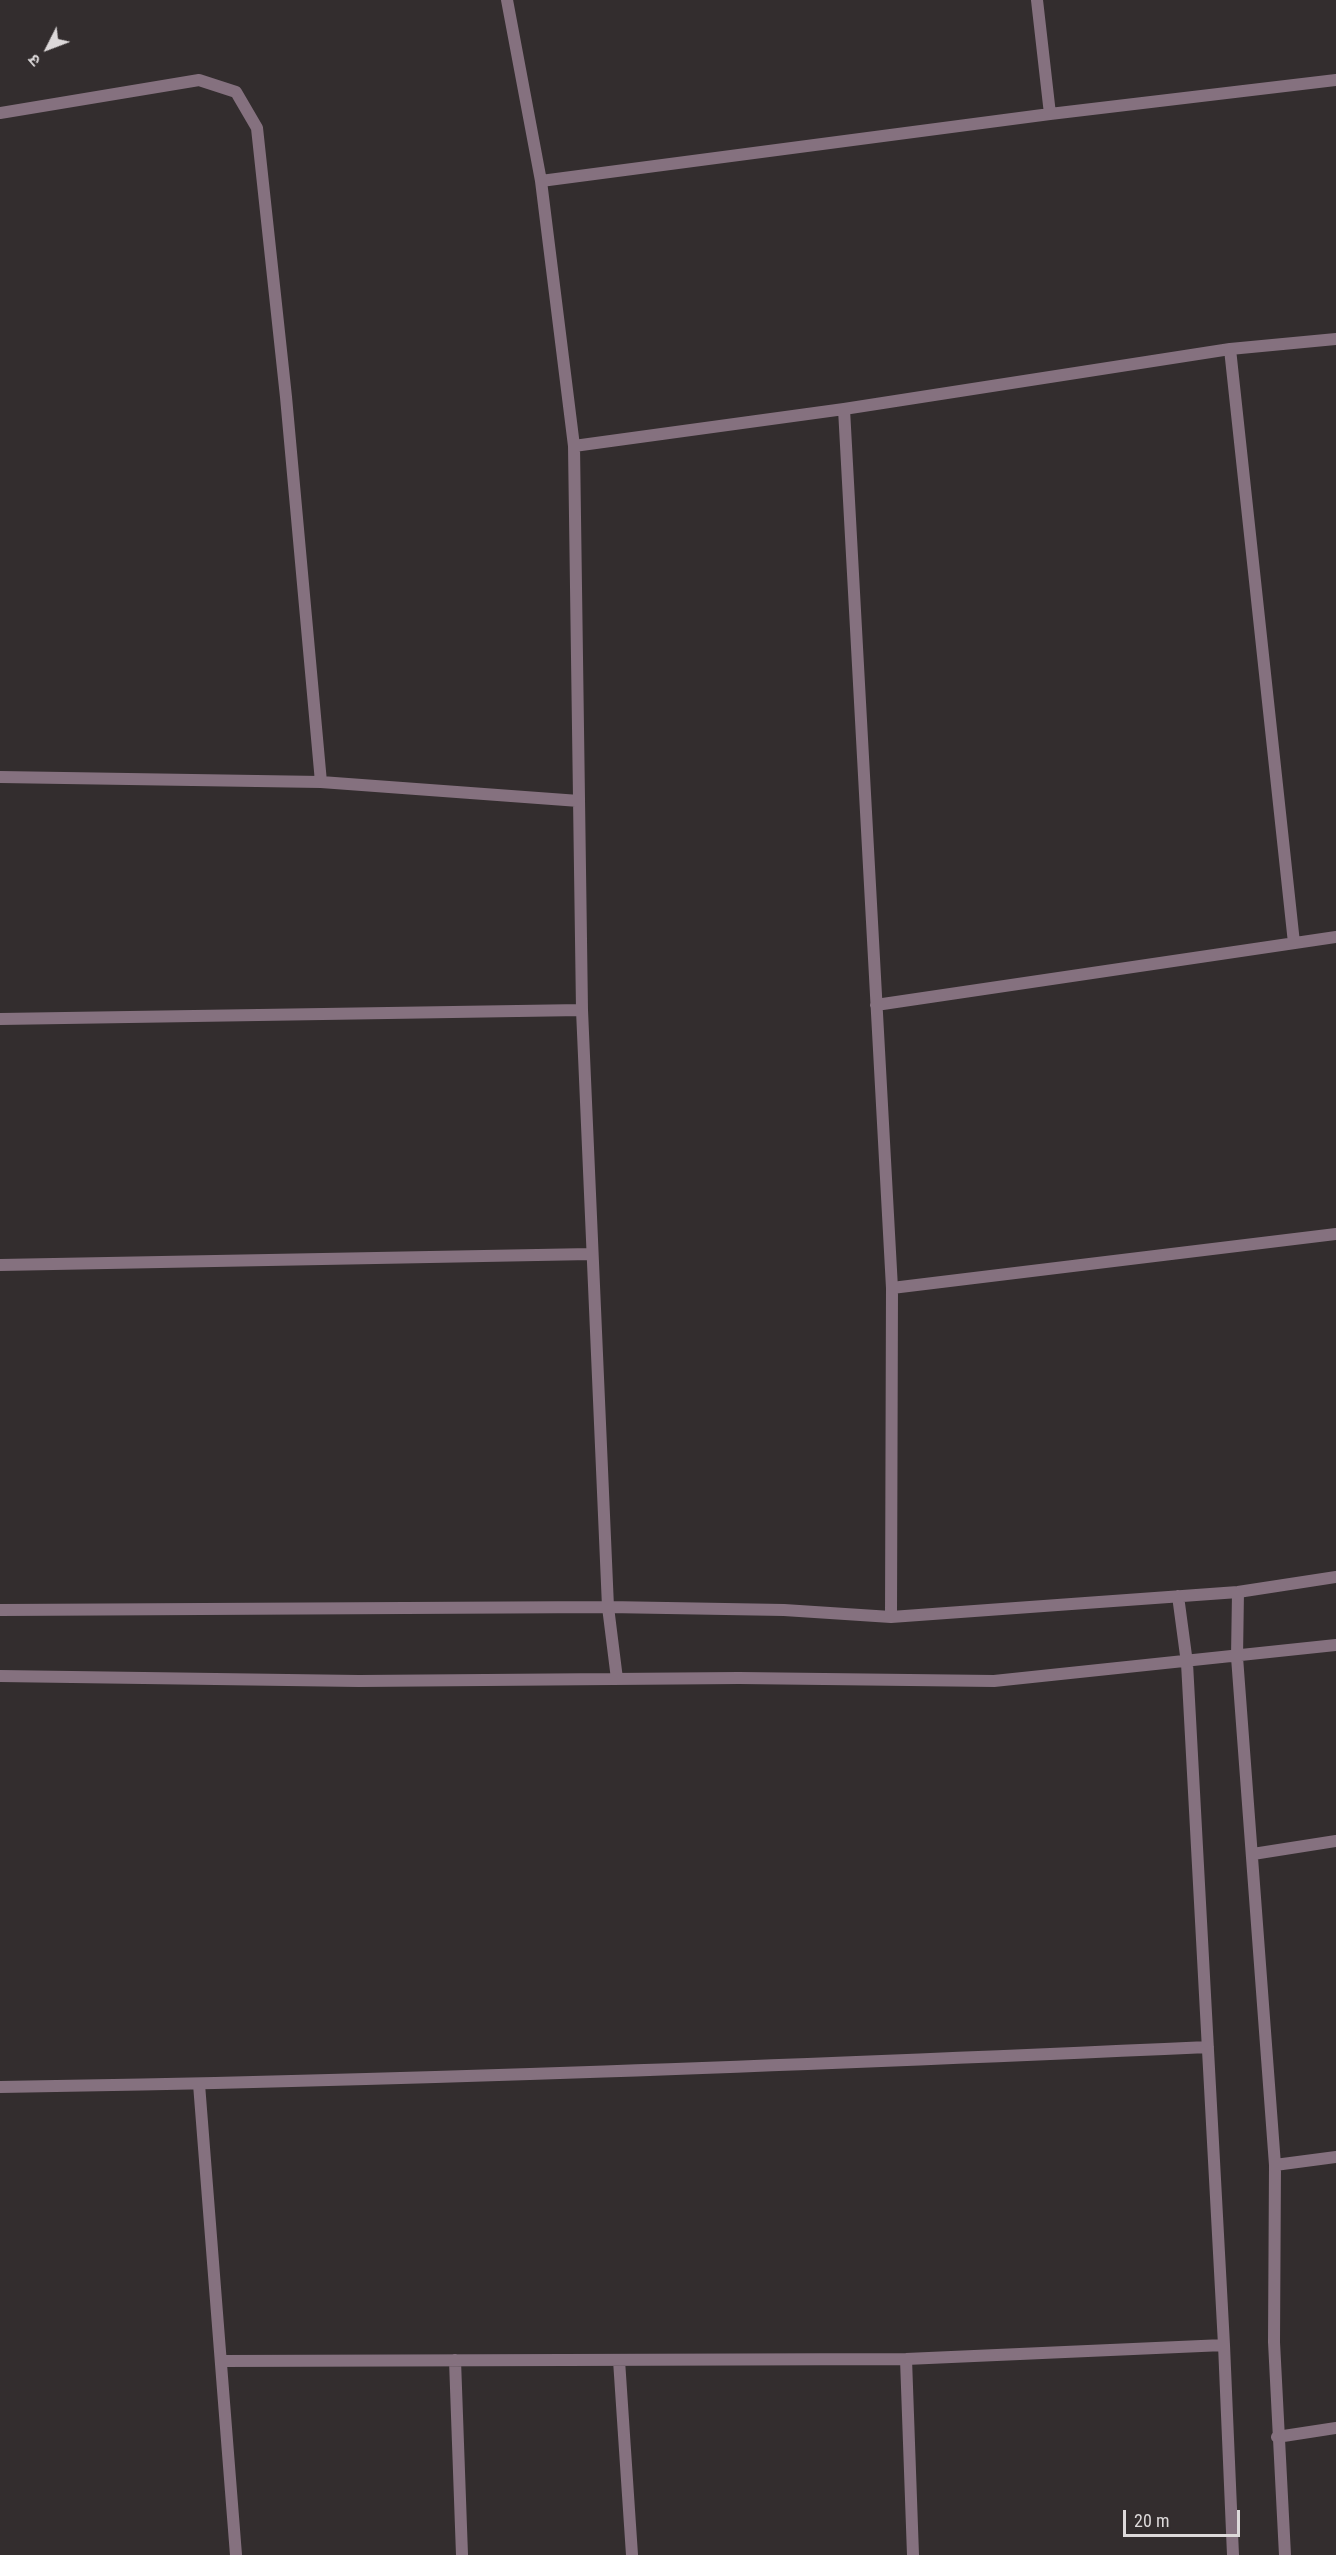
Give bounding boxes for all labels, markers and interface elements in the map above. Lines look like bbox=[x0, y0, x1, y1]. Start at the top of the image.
north arrow bbox=[18, 18, 78, 78]
text: उ bbox=[24, 51, 44, 70]
scale bar bbox=[1126, 2498, 1243, 2536]
text: 20 m bbox=[1134, 2510, 1169, 2531]

